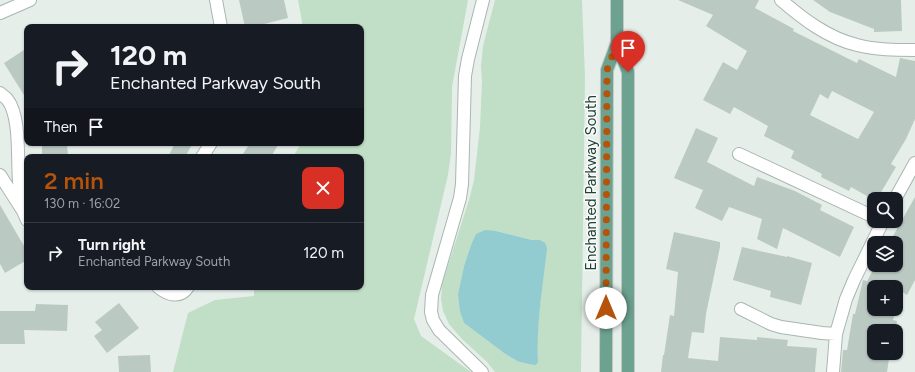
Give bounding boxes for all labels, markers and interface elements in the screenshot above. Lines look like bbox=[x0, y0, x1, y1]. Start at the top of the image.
pin bbox=[611, 31, 645, 72]
icon: arrive bbox=[617, 37, 639, 59]
text: 120 m bbox=[110, 38, 187, 72]
icon: right bbox=[44, 40, 96, 92]
text: Enchanted Parkway South bbox=[110, 72, 321, 94]
street label: Enchanted Parkway South bbox=[582, 95, 600, 271]
icon: arrive bbox=[85, 116, 107, 138]
text: Then bbox=[44, 118, 77, 136]
text: 2 min bbox=[44, 166, 104, 195]
button: close bbox=[302, 167, 344, 209]
map controls bbox=[867, 192, 903, 360]
button: search bbox=[867, 192, 903, 228]
text: 130 m · 16:02 bbox=[44, 196, 120, 211]
text: Turn right bbox=[78, 236, 146, 254]
button: layers bbox=[867, 236, 903, 272]
icon: right bbox=[44, 242, 66, 264]
text: 120 m bbox=[303, 244, 344, 262]
text: Enchanted Parkway South bbox=[78, 254, 230, 269]
button: + bbox=[867, 280, 903, 316]
position arrow bbox=[585, 287, 627, 329]
button: − bbox=[867, 324, 903, 360]

